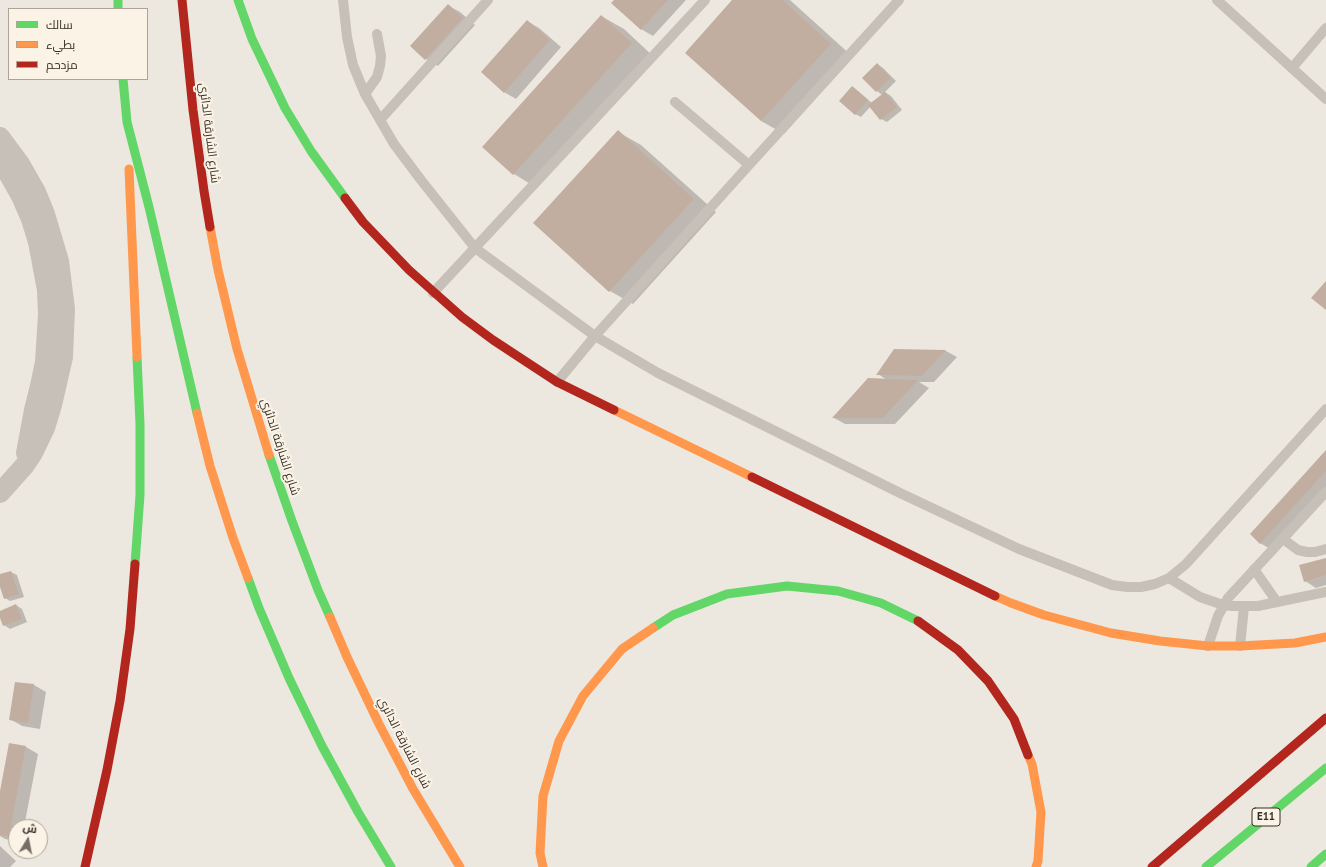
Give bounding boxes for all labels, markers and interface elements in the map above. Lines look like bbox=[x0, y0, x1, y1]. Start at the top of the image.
legend bbox=[8, 8, 148, 80]
text: سالك bbox=[46, 17, 73, 32]
text: بطيء bbox=[46, 37, 75, 52]
text: مزدحم bbox=[46, 57, 78, 72]
street label: شارع الشارقة الدائري bbox=[196, 82, 222, 184]
street label: شارع الشارقة الدائري bbox=[258, 397, 302, 497]
street label: شارع الشارقة الدائري bbox=[375, 695, 433, 791]
road number: E11 bbox=[1252, 808, 1280, 826]
north arrow bbox=[8, 819, 48, 859]
text: ش bbox=[22, 820, 38, 836]

